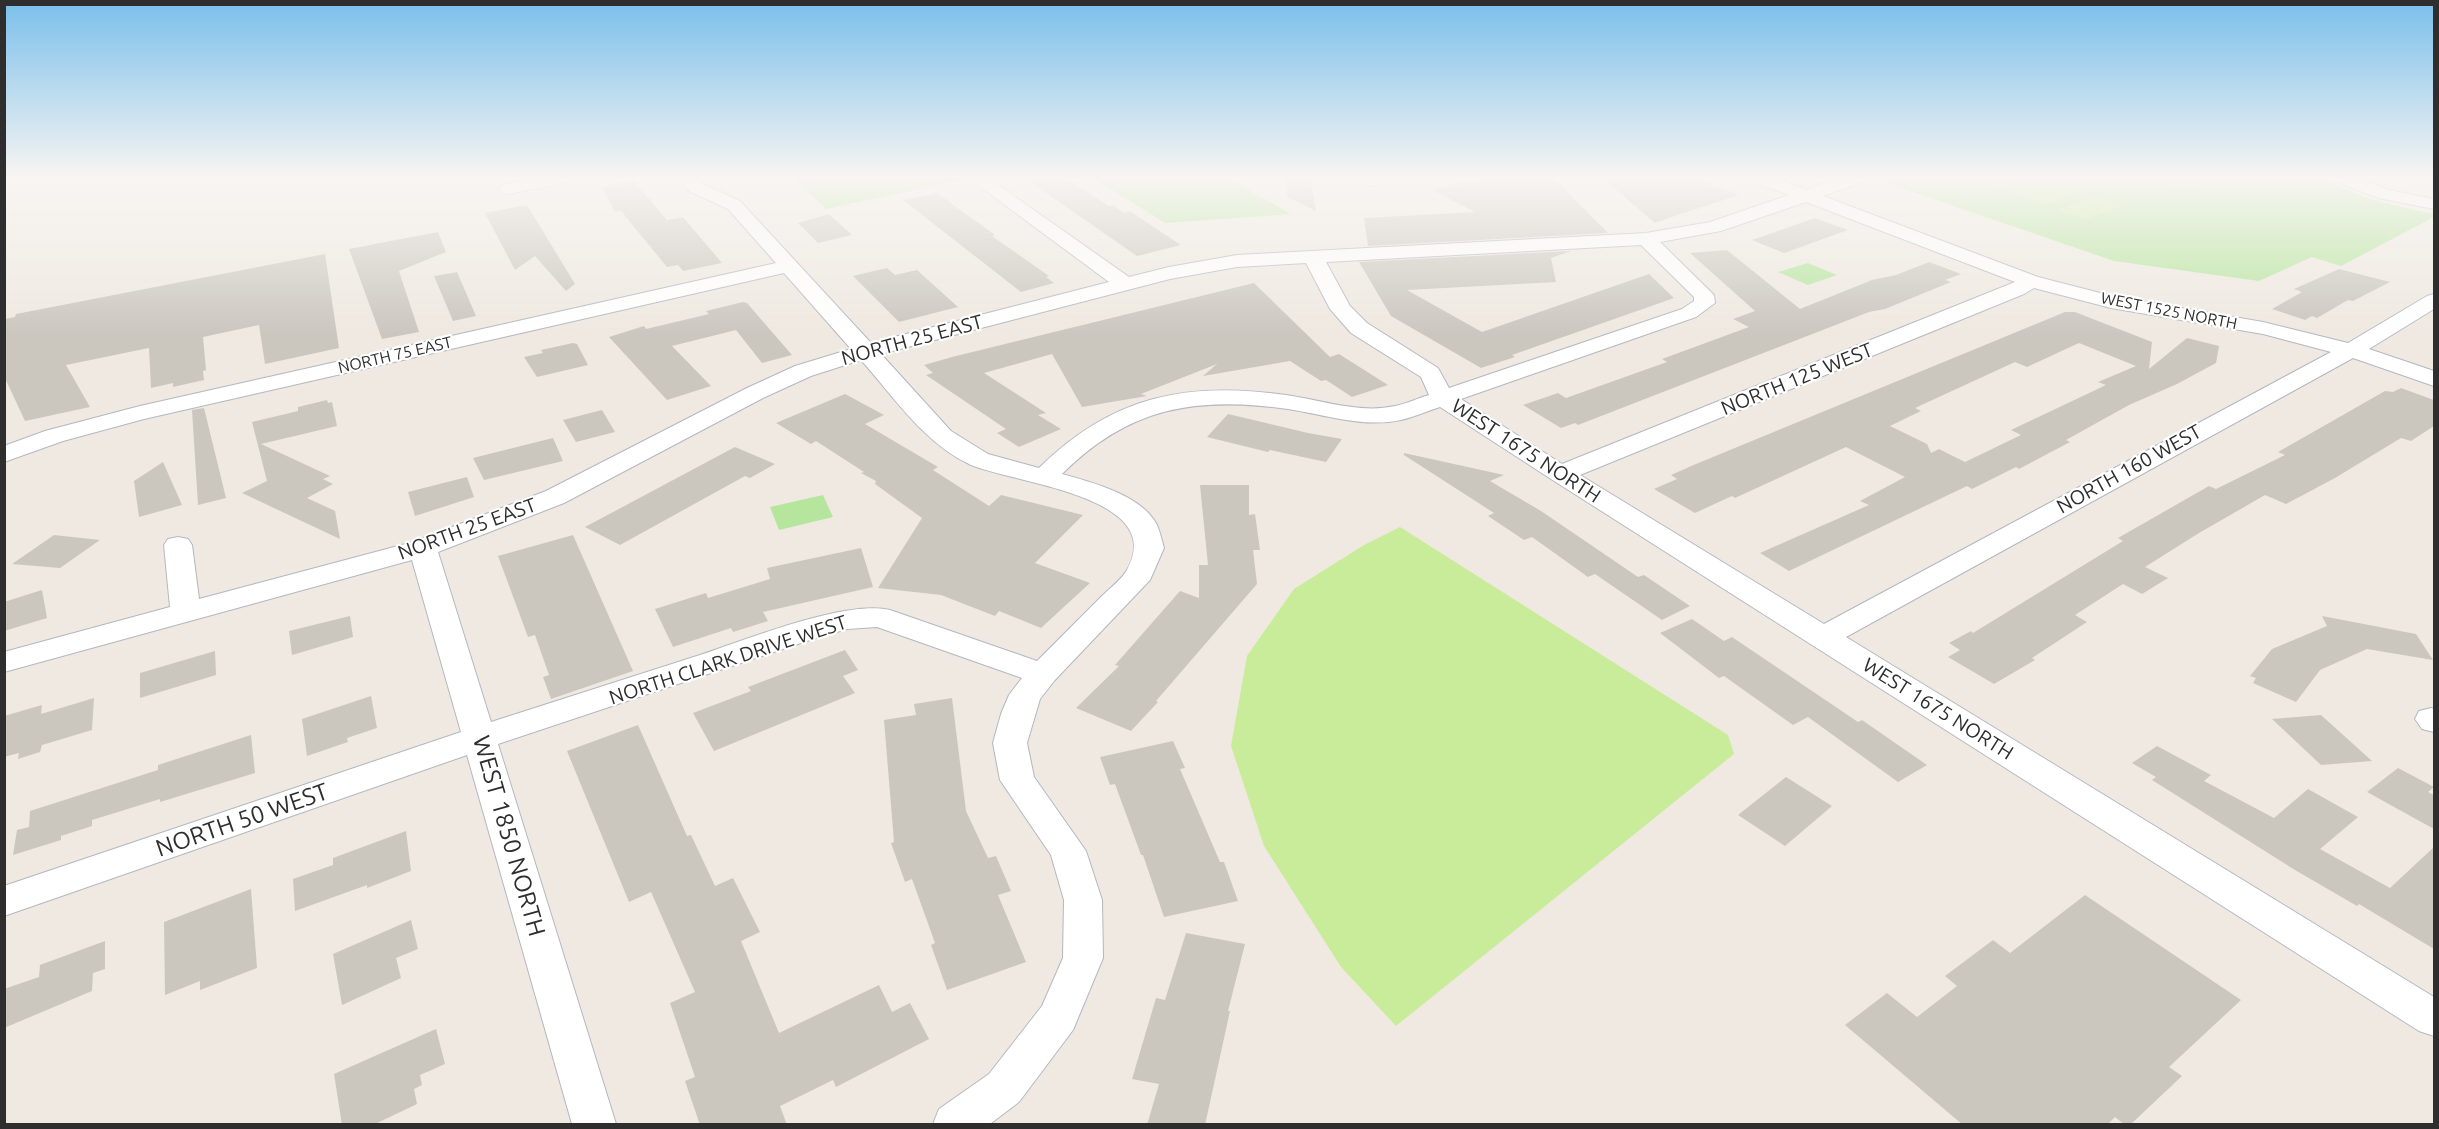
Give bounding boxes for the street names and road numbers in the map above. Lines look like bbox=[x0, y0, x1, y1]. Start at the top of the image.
street label: WEST 1525 NORTH bbox=[2099, 288, 2239, 334]
street label: NORTH 25 EAST bbox=[839, 310, 985, 370]
street label: NORTH 75 EAST bbox=[336, 333, 454, 377]
street label: NORTH 125 WEST bbox=[1718, 338, 1876, 420]
street label: WEST 1675 NORTH bbox=[1447, 394, 1605, 508]
street label: NORTH 160 WEST bbox=[2053, 419, 2205, 519]
street label: NORTH 25 EAST bbox=[395, 493, 539, 565]
street label: NORTH CLARK DRIVE WEST bbox=[606, 610, 850, 710]
street label: WEST 1675 NORTH bbox=[1858, 653, 2018, 765]
street label: WEST 1850 NORTH bbox=[467, 732, 551, 940]
street label: NORTH 50 WEST bbox=[152, 777, 332, 863]

